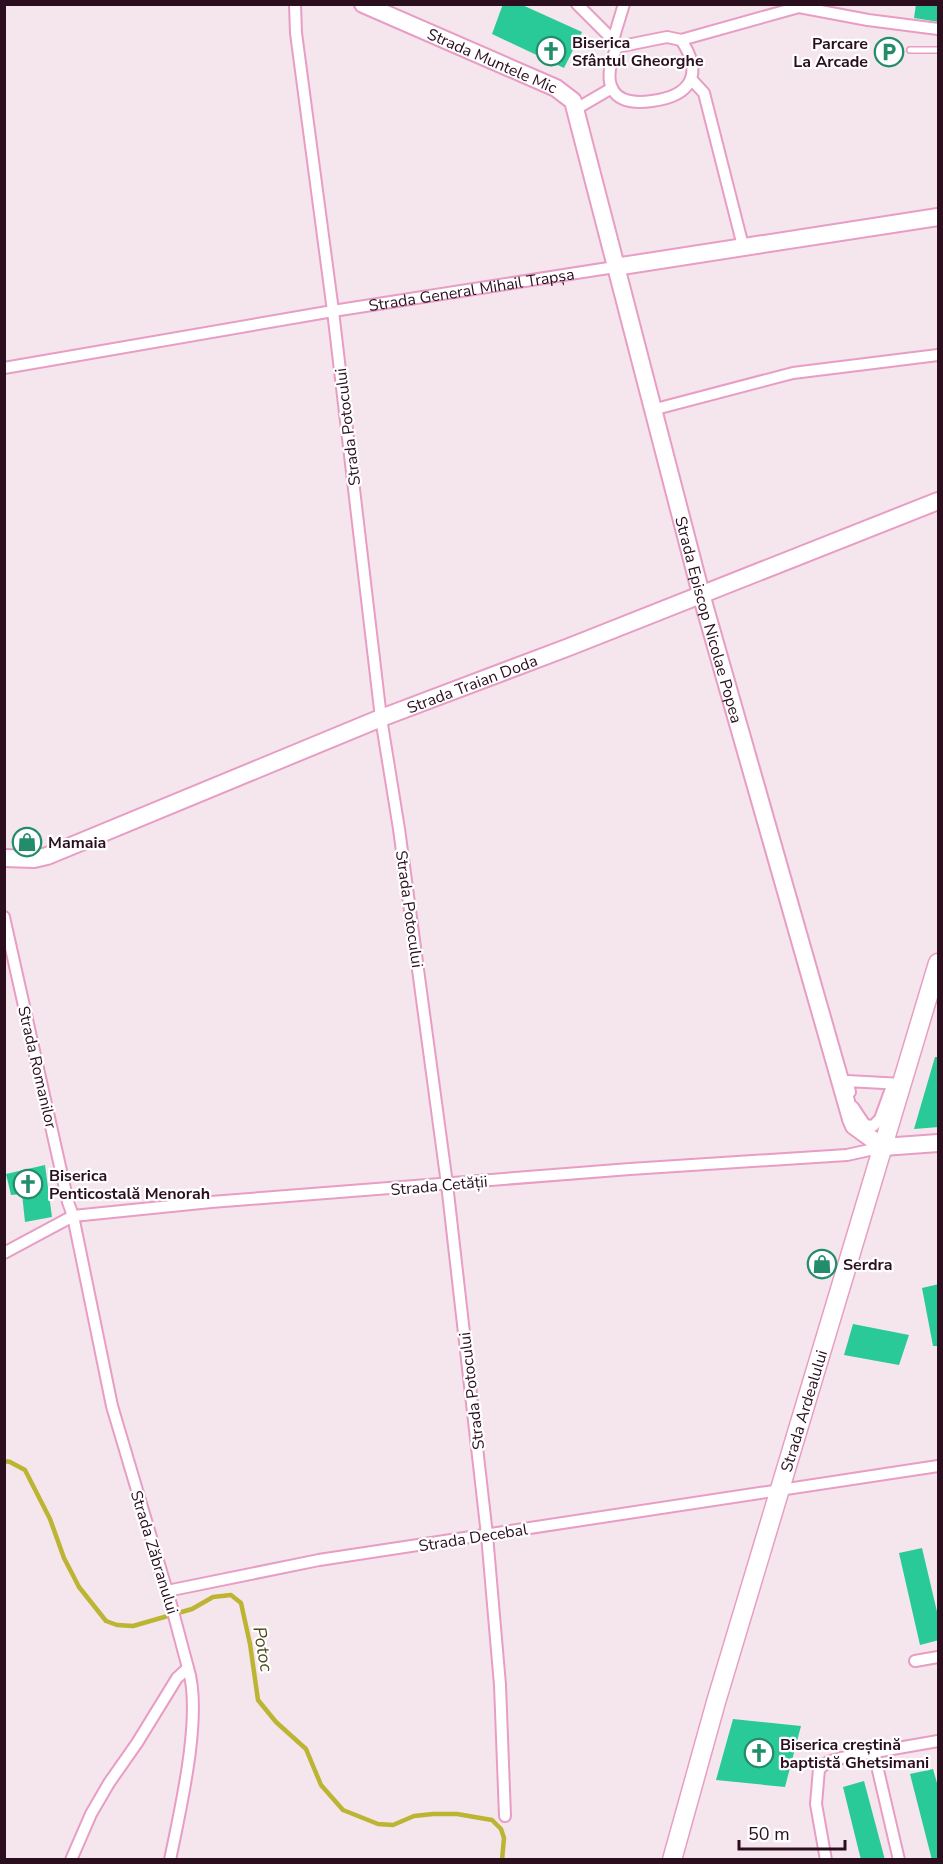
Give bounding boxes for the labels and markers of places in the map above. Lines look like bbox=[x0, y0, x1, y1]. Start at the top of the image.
place label: Biserica Sfântul Gheorghe bbox=[572, 32, 704, 72]
place label: Parcare La Arcade bbox=[793, 33, 868, 73]
church icon: Biserica Sfântul Gheorghe bbox=[535, 35, 567, 67]
parking icon: Parcare La Arcade bbox=[873, 36, 905, 68]
shop icon: Mamaia bbox=[11, 826, 43, 858]
place label: Mamaia bbox=[48, 832, 106, 854]
place label: Biserica Penticostală Menorah bbox=[49, 1165, 210, 1205]
church icon: Biserica Penticostală Menorah bbox=[12, 1168, 44, 1200]
shop icon: Serdra bbox=[806, 1248, 838, 1280]
place label: Serdra bbox=[843, 1254, 892, 1276]
place label: Biserica creștină baptistă Ghetsimani bbox=[780, 1734, 929, 1774]
church icon: Biserica creștină baptistă Ghetsimani bbox=[743, 1737, 775, 1769]

